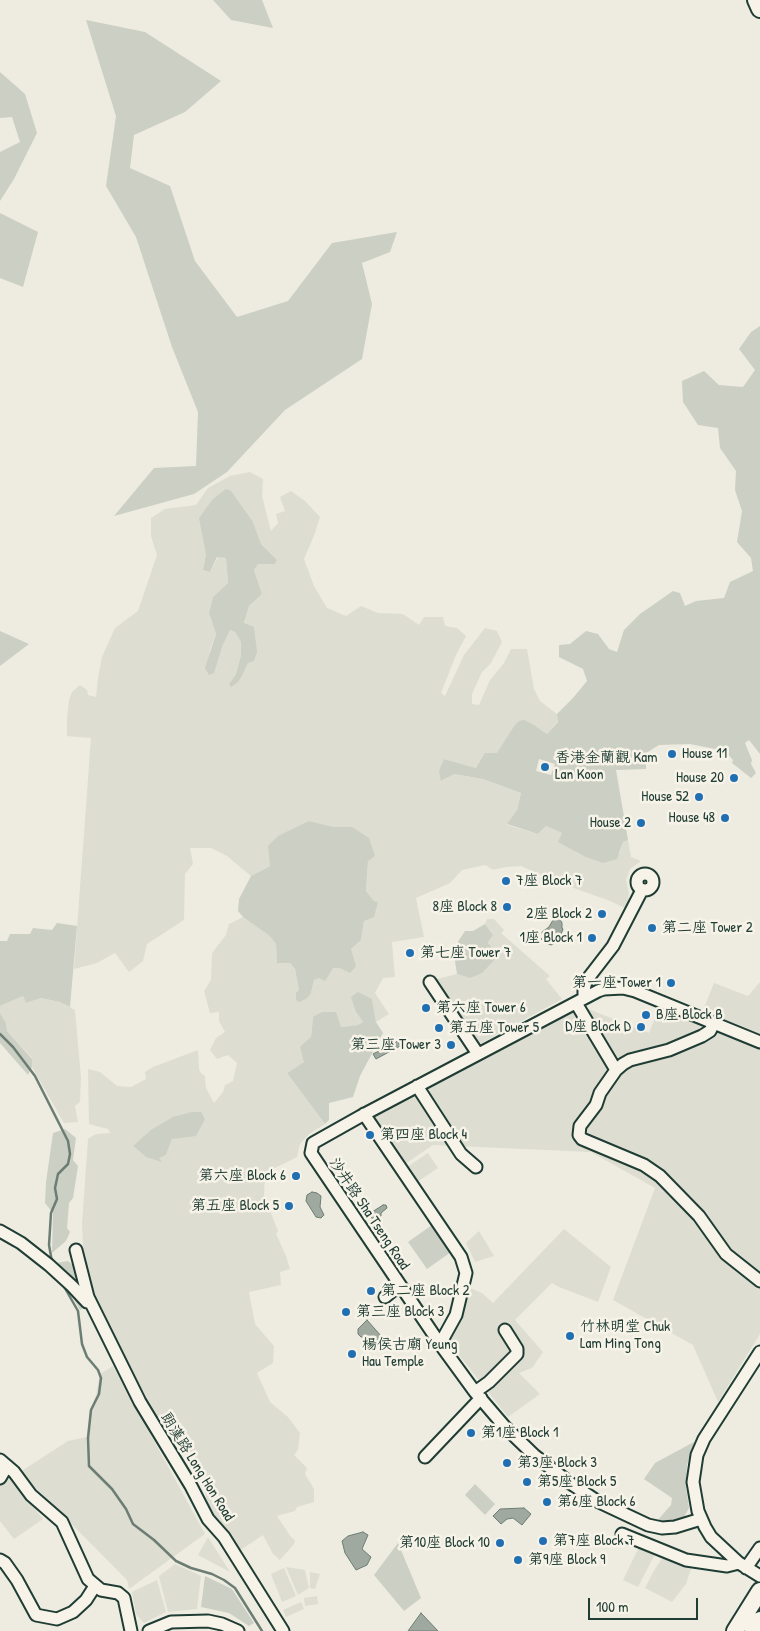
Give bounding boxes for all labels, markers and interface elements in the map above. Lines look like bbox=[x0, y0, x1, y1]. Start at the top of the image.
place label: House 11 bbox=[682, 745, 727, 763]
marker: House 11 bbox=[666, 748, 678, 760]
place label: 香港金蘭觀 Kam Lan Koon bbox=[555, 749, 657, 784]
marker: 香港金蘭觀 Kam Lan Koon bbox=[539, 761, 551, 773]
place label: House 20 bbox=[676, 769, 724, 787]
marker: House 20 bbox=[728, 772, 740, 784]
place label: House 52 bbox=[641, 788, 689, 806]
marker: House 52 bbox=[693, 791, 705, 803]
place label: House 48 bbox=[669, 809, 715, 827]
marker: House 48 bbox=[719, 812, 731, 824]
place label: House 2 bbox=[590, 814, 631, 832]
marker: House 2 bbox=[635, 817, 647, 829]
place label: 7座 Block 7 bbox=[516, 872, 582, 890]
marker: 7座 Block 7 bbox=[500, 875, 512, 887]
place label: 8座 Block 8 bbox=[432, 898, 497, 916]
marker: 8座 Block 8 bbox=[501, 901, 513, 913]
place label: 2座 Block 2 bbox=[526, 905, 592, 923]
marker: 2座 Block 2 bbox=[596, 908, 608, 920]
place label: 第二座 Tower 2 bbox=[662, 919, 753, 937]
marker: 第二座 Tower 2 bbox=[646, 922, 658, 934]
place label: 1座 Block 1 bbox=[520, 929, 582, 947]
marker: 1座 Block 1 bbox=[586, 932, 598, 944]
place label: 第七座 Tower 7 bbox=[420, 944, 511, 962]
marker: 第七座 Tower 7 bbox=[404, 947, 416, 959]
place label: 第一座 Tower 1 bbox=[572, 974, 661, 992]
marker: 第一座 Tower 1 bbox=[665, 977, 677, 989]
place label: 第六座 Tower 6 bbox=[436, 999, 526, 1017]
marker: 第六座 Tower 6 bbox=[420, 1002, 432, 1014]
place label: B座 Block B bbox=[656, 1006, 723, 1024]
marker: B座 Block B bbox=[640, 1009, 652, 1021]
place label: D座 Block D bbox=[565, 1018, 631, 1036]
place label: 第五座 Tower 5 bbox=[449, 1019, 539, 1037]
marker: D座 Block D bbox=[635, 1021, 647, 1033]
marker: 第五座 Tower 5 bbox=[433, 1022, 445, 1034]
place label: 第三座 Tower 3 bbox=[351, 1036, 441, 1054]
marker: 第三座 Tower 3 bbox=[445, 1039, 457, 1051]
place label: 第四座 Block 4 bbox=[380, 1126, 467, 1144]
marker: 第四座 Block 4 bbox=[364, 1129, 376, 1141]
street label: 沙井路 Sha Tseng Road bbox=[325, 1155, 413, 1273]
place label: 第六座 Block 6 bbox=[198, 1167, 286, 1185]
marker: 第六座 Block 6 bbox=[290, 1170, 302, 1182]
place label: 第五座 Block 5 bbox=[191, 1197, 279, 1215]
marker: 第五座 Block 5 bbox=[283, 1200, 295, 1212]
place label: 第二座 Block 2 bbox=[381, 1282, 470, 1300]
marker: 第二座 Block 2 bbox=[365, 1285, 377, 1297]
place label: 第三座 Block 3 bbox=[356, 1303, 444, 1321]
marker: 第三座 Block 3 bbox=[340, 1306, 352, 1318]
place label: 竹林明堂 Chuk Lam Ming Tong bbox=[580, 1318, 670, 1353]
marker: 竹林明堂 Chuk Lam Ming Tong bbox=[564, 1330, 576, 1342]
place label: 楊侯古廟 Yeung Hau Temple bbox=[362, 1336, 458, 1371]
marker: 楊侯古廟 Yeung Hau Temple bbox=[346, 1348, 358, 1360]
street label: 朗漢路 Long Hon Road bbox=[156, 1409, 238, 1525]
place label: 第1座 Block 1 bbox=[481, 1424, 558, 1442]
marker: 第1座 Block 1 bbox=[465, 1427, 477, 1439]
place label: 第3座 Block 3 bbox=[517, 1454, 597, 1472]
marker: 第3座 Block 3 bbox=[501, 1457, 513, 1469]
place label: 第5座 Block 5 bbox=[537, 1473, 616, 1491]
marker: 第5座 Block 5 bbox=[521, 1476, 533, 1488]
place label: 第6座 Block 6 bbox=[557, 1493, 636, 1511]
marker: 第6座 Block 6 bbox=[541, 1496, 553, 1508]
place label: 第7座 Block 7 bbox=[553, 1532, 634, 1550]
place label: 第10座 Block 10 bbox=[399, 1534, 490, 1552]
marker: 第7座 Block 7 bbox=[537, 1535, 549, 1547]
marker: 第10座 Block 10 bbox=[494, 1537, 506, 1549]
place label: 第9座 Block 9 bbox=[528, 1551, 606, 1569]
marker: 第9座 Block 9 bbox=[512, 1554, 524, 1566]
scale bar bbox=[590, 1588, 700, 1620]
text: 100 m bbox=[596, 1596, 629, 1617]

